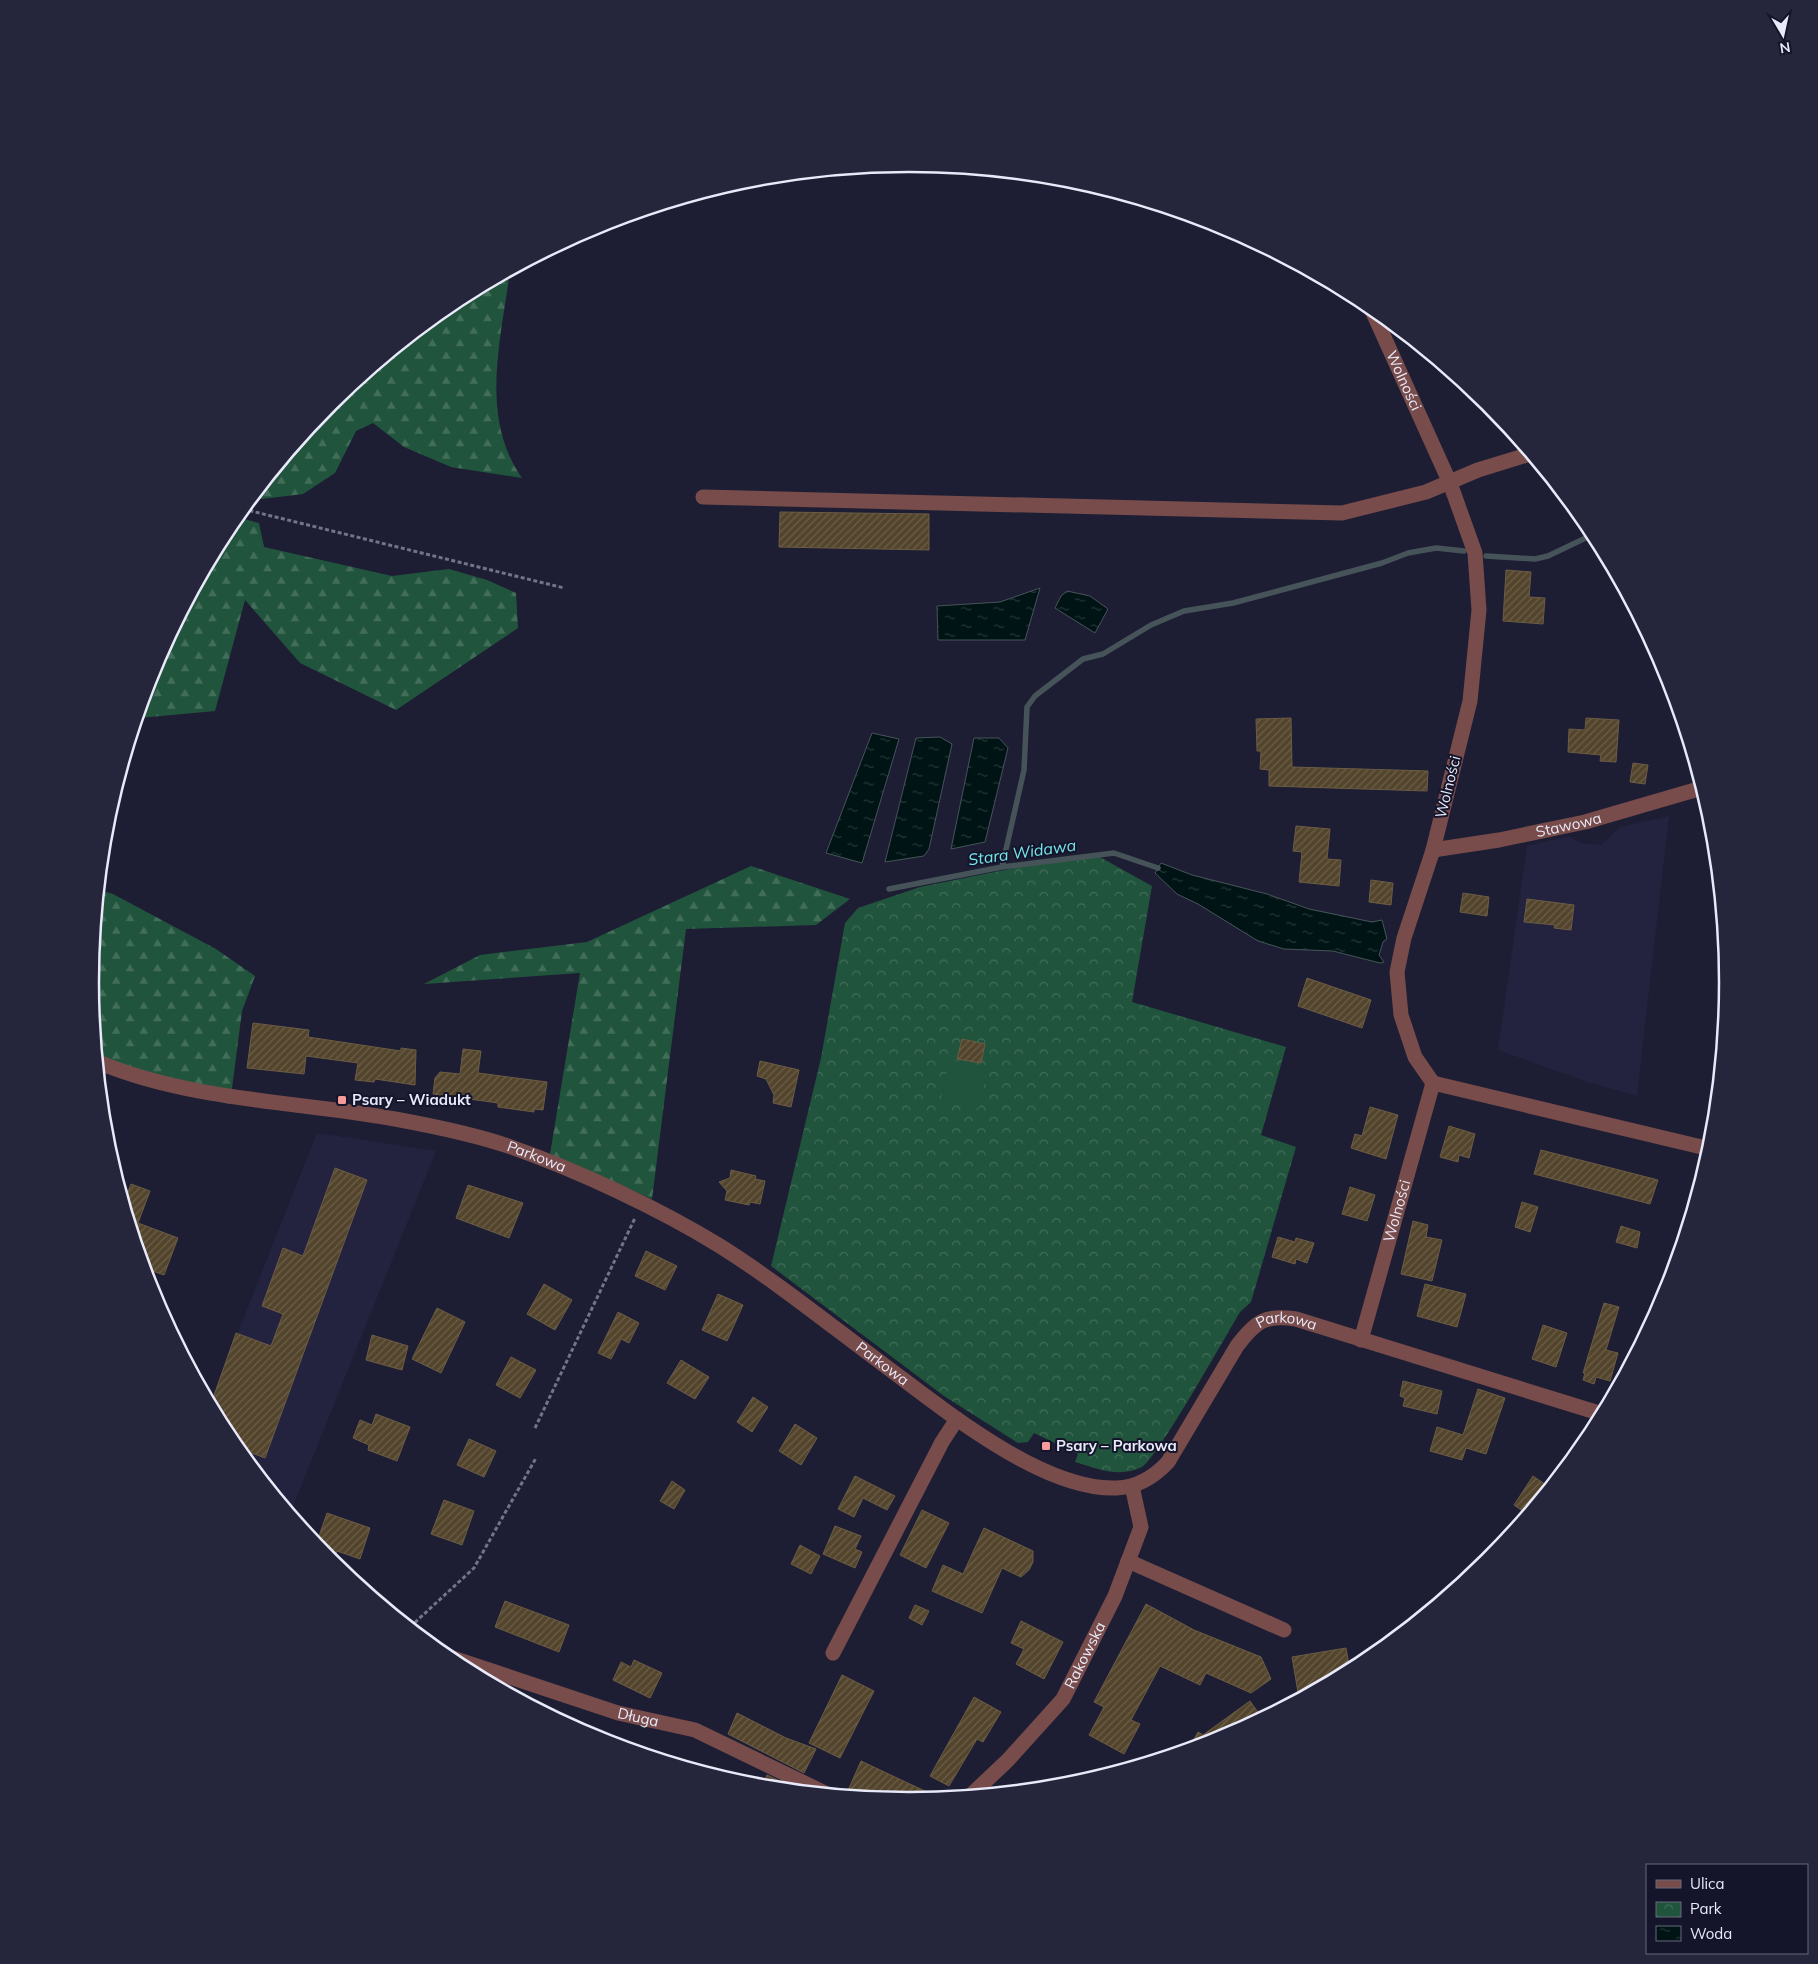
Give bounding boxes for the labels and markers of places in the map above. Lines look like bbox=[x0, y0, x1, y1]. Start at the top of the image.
place label: Psary – Wiadukt bbox=[352, 1090, 471, 1109]
marker: Psary – Wiadukt bbox=[336, 1094, 348, 1106]
place label: Psary – Parkowa bbox=[1056, 1436, 1177, 1455]
marker: Psary – Parkowa bbox=[1040, 1440, 1052, 1452]

